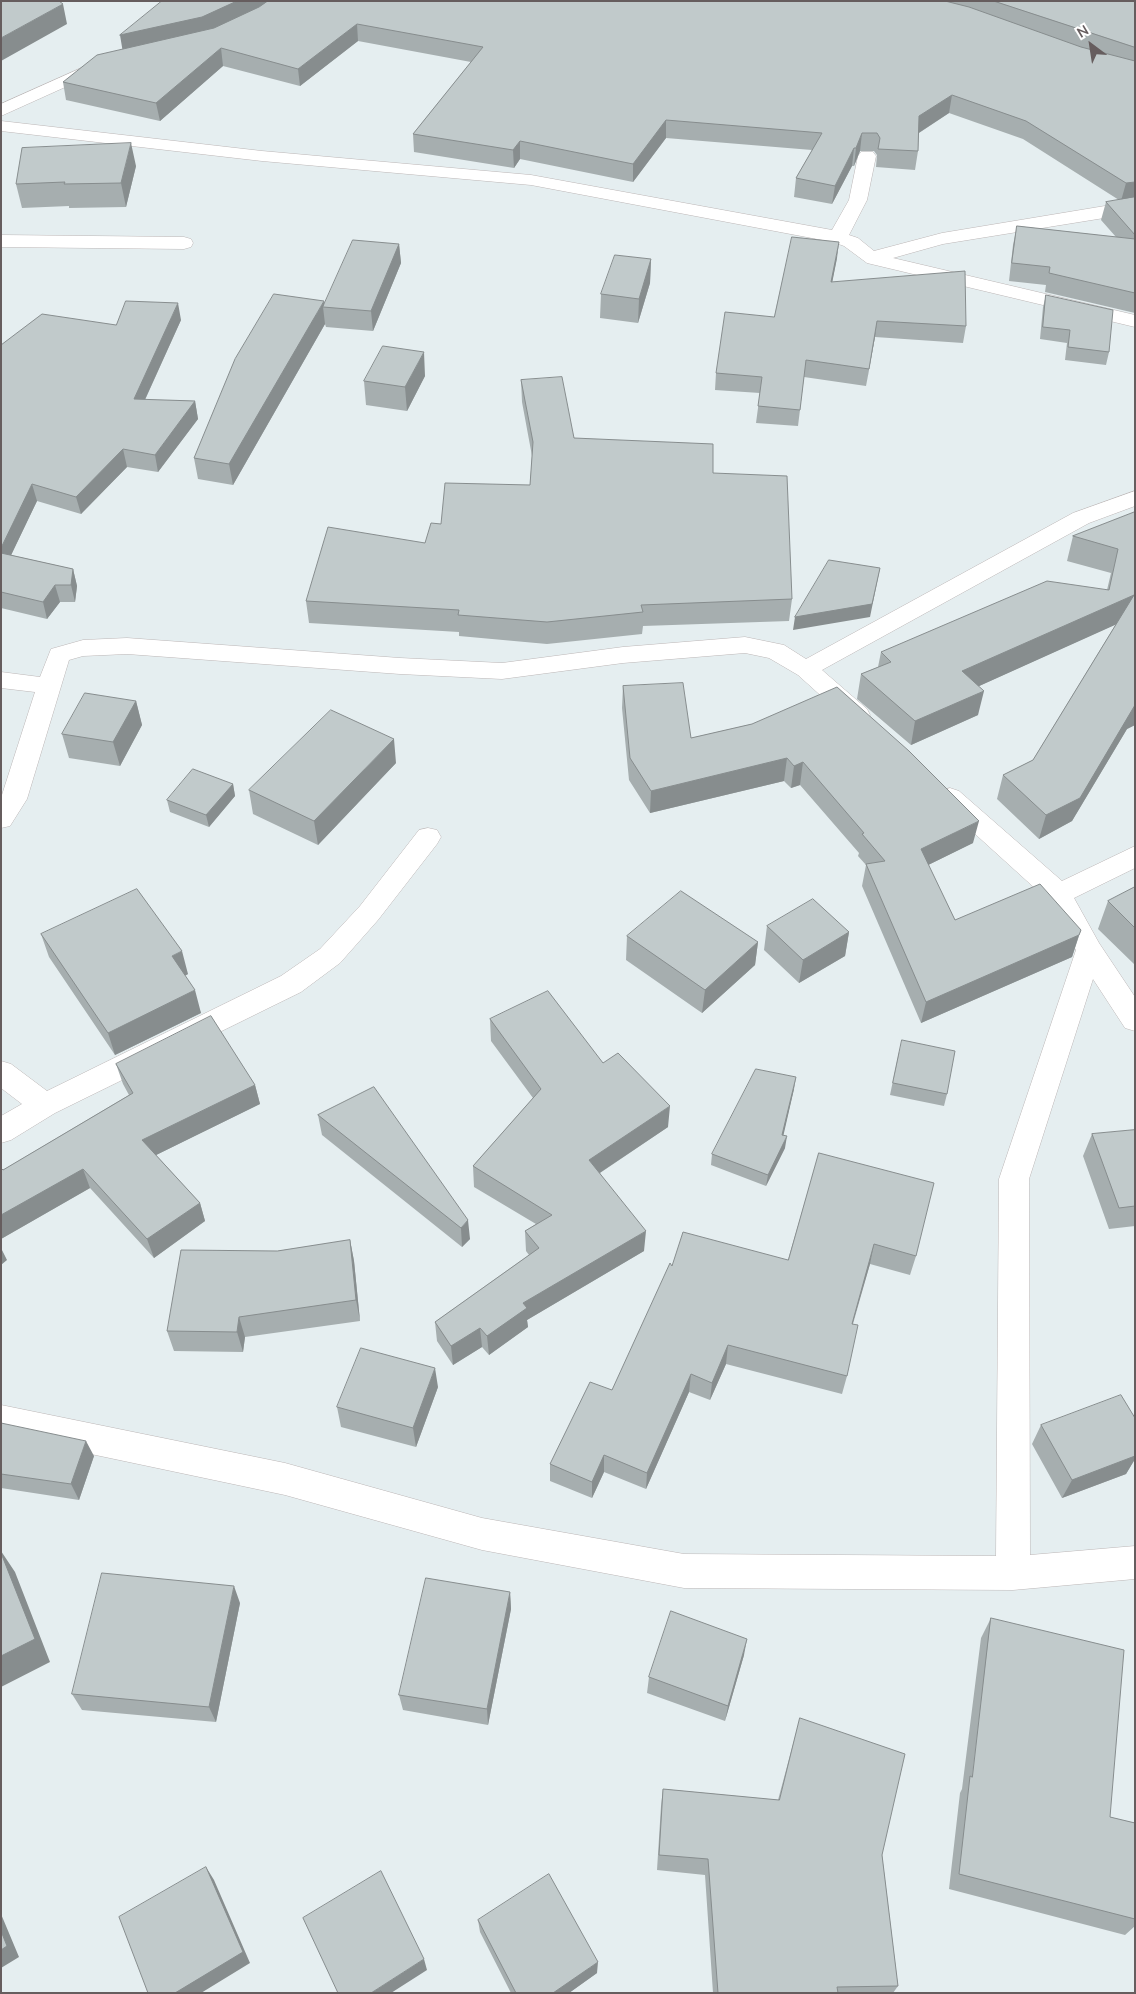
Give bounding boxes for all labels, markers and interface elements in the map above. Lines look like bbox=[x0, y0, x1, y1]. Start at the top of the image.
north arrow bbox=[1066, 20, 1116, 70]
text: N bbox=[1074, 21, 1092, 43]

